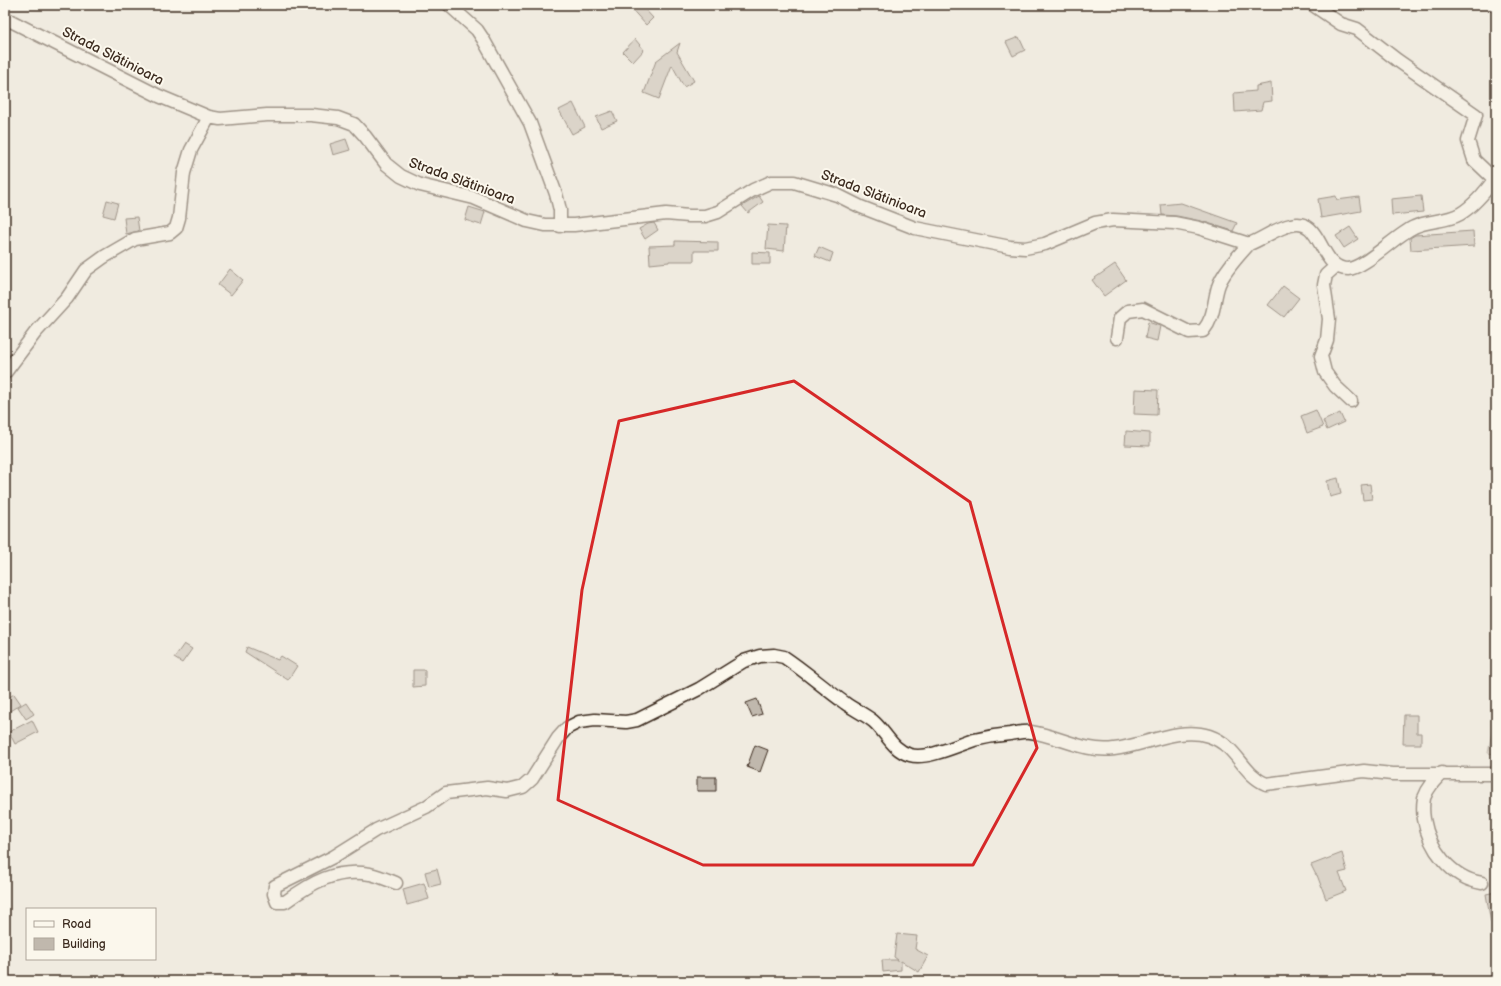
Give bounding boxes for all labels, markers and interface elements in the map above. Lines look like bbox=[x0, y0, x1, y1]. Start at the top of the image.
street label: Strada Slătinioara bbox=[59, 23, 167, 89]
street label: Strada Slătinioara bbox=[407, 154, 517, 208]
street label: Strada Slătinioara bbox=[819, 166, 929, 222]
legend bbox=[26, 908, 156, 960]
text: Road bbox=[62, 917, 91, 932]
text: Building bbox=[62, 937, 106, 952]

